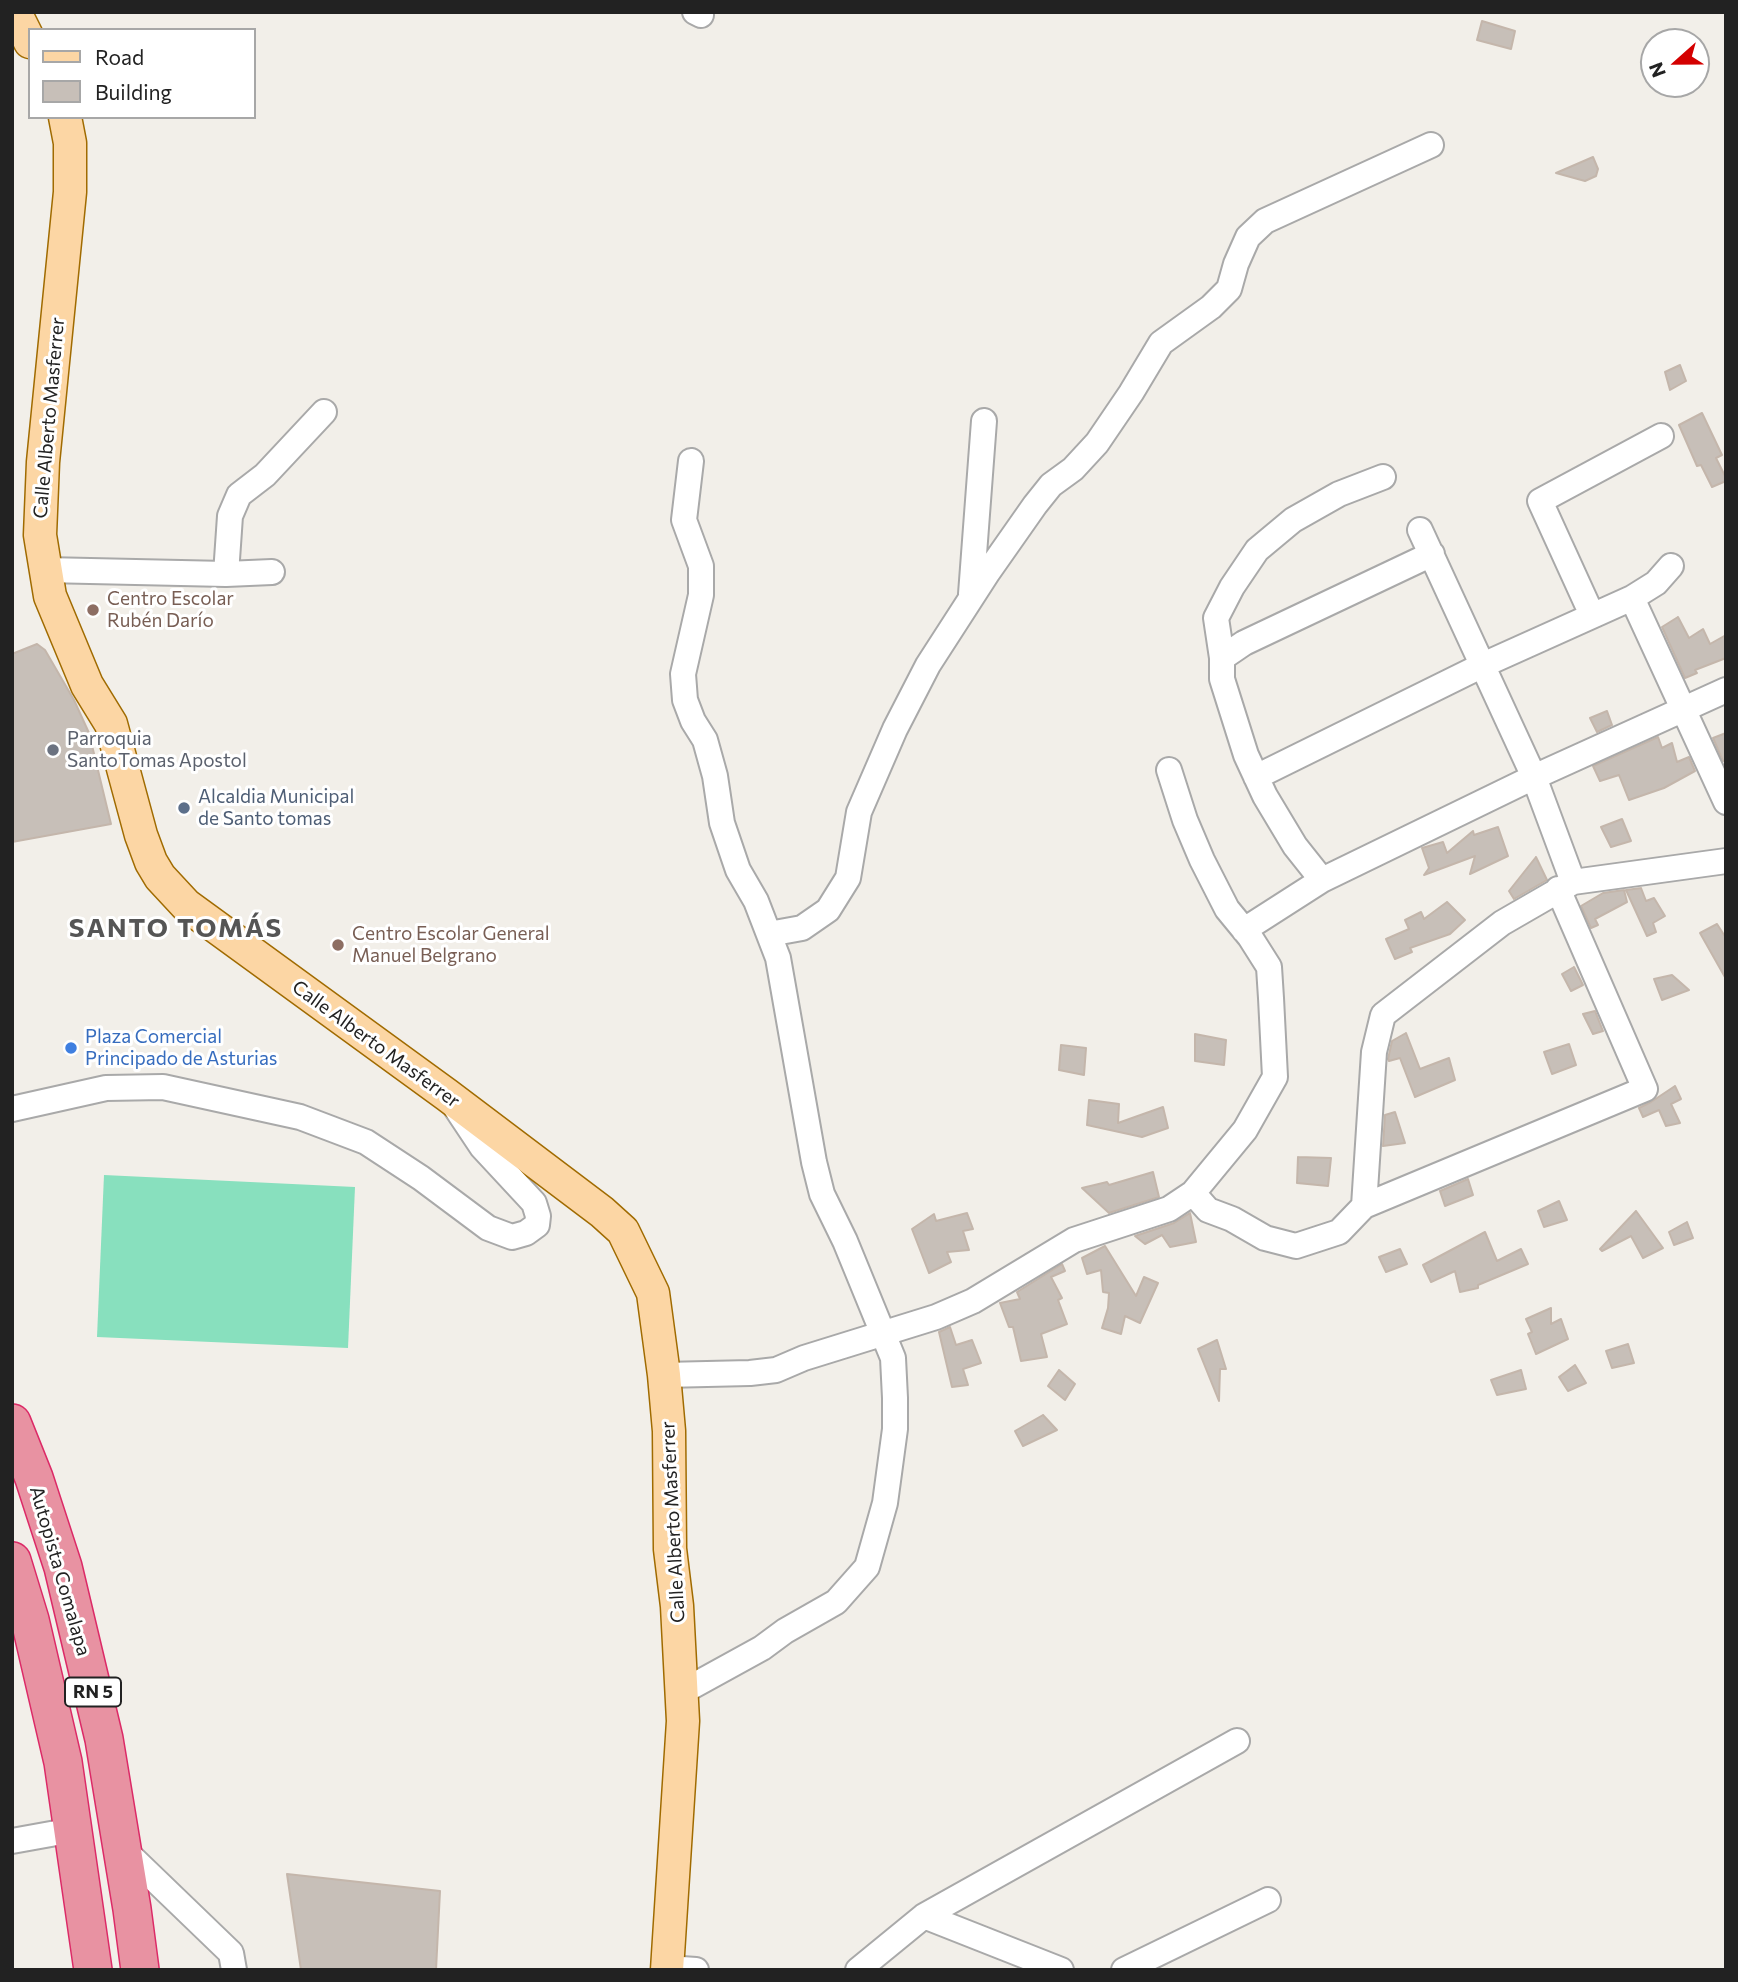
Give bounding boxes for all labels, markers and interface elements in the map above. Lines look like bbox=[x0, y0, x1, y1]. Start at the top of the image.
legend bbox=[28, 28, 256, 119]
north arrow bbox=[1640, 28, 1710, 98]
text: Road bbox=[95, 44, 144, 69]
text: N bbox=[1644, 59, 1670, 81]
text: Building bbox=[95, 79, 172, 104]
street label: Calle Alberto Masferrer bbox=[29, 317, 69, 519]
place label: Centro Escolar Rubén Darío bbox=[107, 588, 234, 632]
marker: Centro Escolar Rubén Darío bbox=[85, 602, 101, 618]
place label: Parroquia SantoTomas Apostol bbox=[67, 728, 247, 772]
marker: Parroquia SantoTomas Apostol bbox=[45, 742, 61, 758]
place label: Alcaldia Municipal de Santo tomas bbox=[198, 786, 354, 830]
marker: Alcaldia Municipal de Santo tomas bbox=[176, 800, 192, 816]
district label: SANTO TOMÁS bbox=[70, 912, 282, 944]
place label: Centro Escolar General Manuel Belgrano bbox=[352, 923, 550, 967]
marker: Centro Escolar General Manuel Belgrano bbox=[330, 937, 346, 953]
street label: Calle Alberto Masferrer bbox=[288, 975, 464, 1113]
place label: Plaza Comercial Principado de Asturias bbox=[85, 1026, 277, 1070]
marker: Plaza Comercial Principado de Asturias bbox=[63, 1040, 79, 1056]
street label: Calle Alberto Masferrer bbox=[656, 1421, 690, 1623]
street label: Autopista Comalapa bbox=[25, 1484, 95, 1658]
road number: RN 5 bbox=[65, 1678, 121, 1707]

